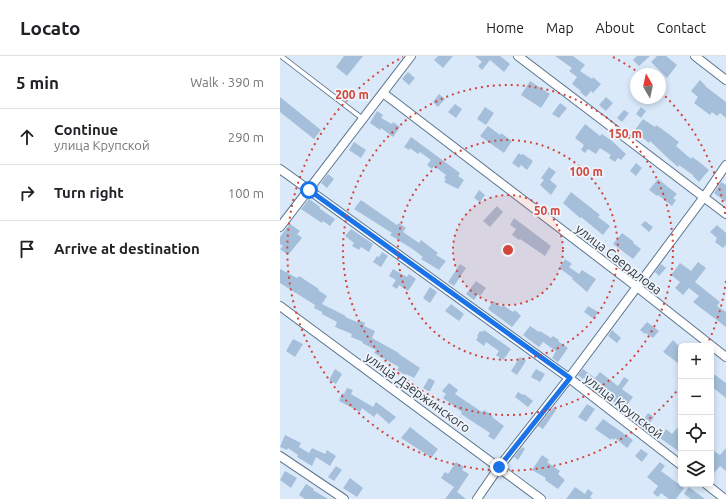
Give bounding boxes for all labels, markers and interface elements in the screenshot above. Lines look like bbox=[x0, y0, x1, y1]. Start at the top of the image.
text: Locato bbox=[20, 17, 81, 39]
text: Home bbox=[486, 20, 524, 36]
text: Map bbox=[546, 20, 574, 36]
text: About bbox=[596, 20, 635, 36]
text: Contact bbox=[657, 20, 706, 36]
north arrow bbox=[630, 68, 666, 104]
text: 5 min bbox=[16, 73, 59, 92]
text: Walk · 390 m bbox=[190, 75, 264, 89]
text: 200 m bbox=[335, 88, 369, 101]
text: Continue bbox=[54, 121, 118, 138]
icon: ahead bbox=[16, 126, 38, 148]
text: 150 m bbox=[608, 127, 642, 140]
text: 290 m bbox=[228, 130, 264, 144]
text: улица Крупской bbox=[54, 138, 150, 152]
text: 100 m bbox=[569, 165, 603, 178]
route start bbox=[300, 181, 318, 199]
icon: right bbox=[16, 182, 38, 204]
text: Turn right bbox=[54, 184, 124, 201]
text: 100 m bbox=[228, 186, 264, 200]
text: 50 m bbox=[534, 204, 560, 217]
street label: улица Свердлова bbox=[573, 221, 665, 297]
icon: arrive bbox=[16, 238, 38, 260]
text: Arrive at destination bbox=[54, 240, 200, 257]
centre of rings bbox=[501, 243, 515, 257]
map controls bbox=[678, 343, 714, 487]
button: + bbox=[678, 343, 714, 379]
street label: улица Дзержинского bbox=[363, 349, 473, 435]
street label: улица Крупской bbox=[582, 371, 666, 441]
button: − bbox=[678, 379, 714, 415]
button: locate bbox=[678, 415, 714, 451]
button: layers bbox=[678, 451, 714, 487]
route end bbox=[490, 458, 508, 476]

